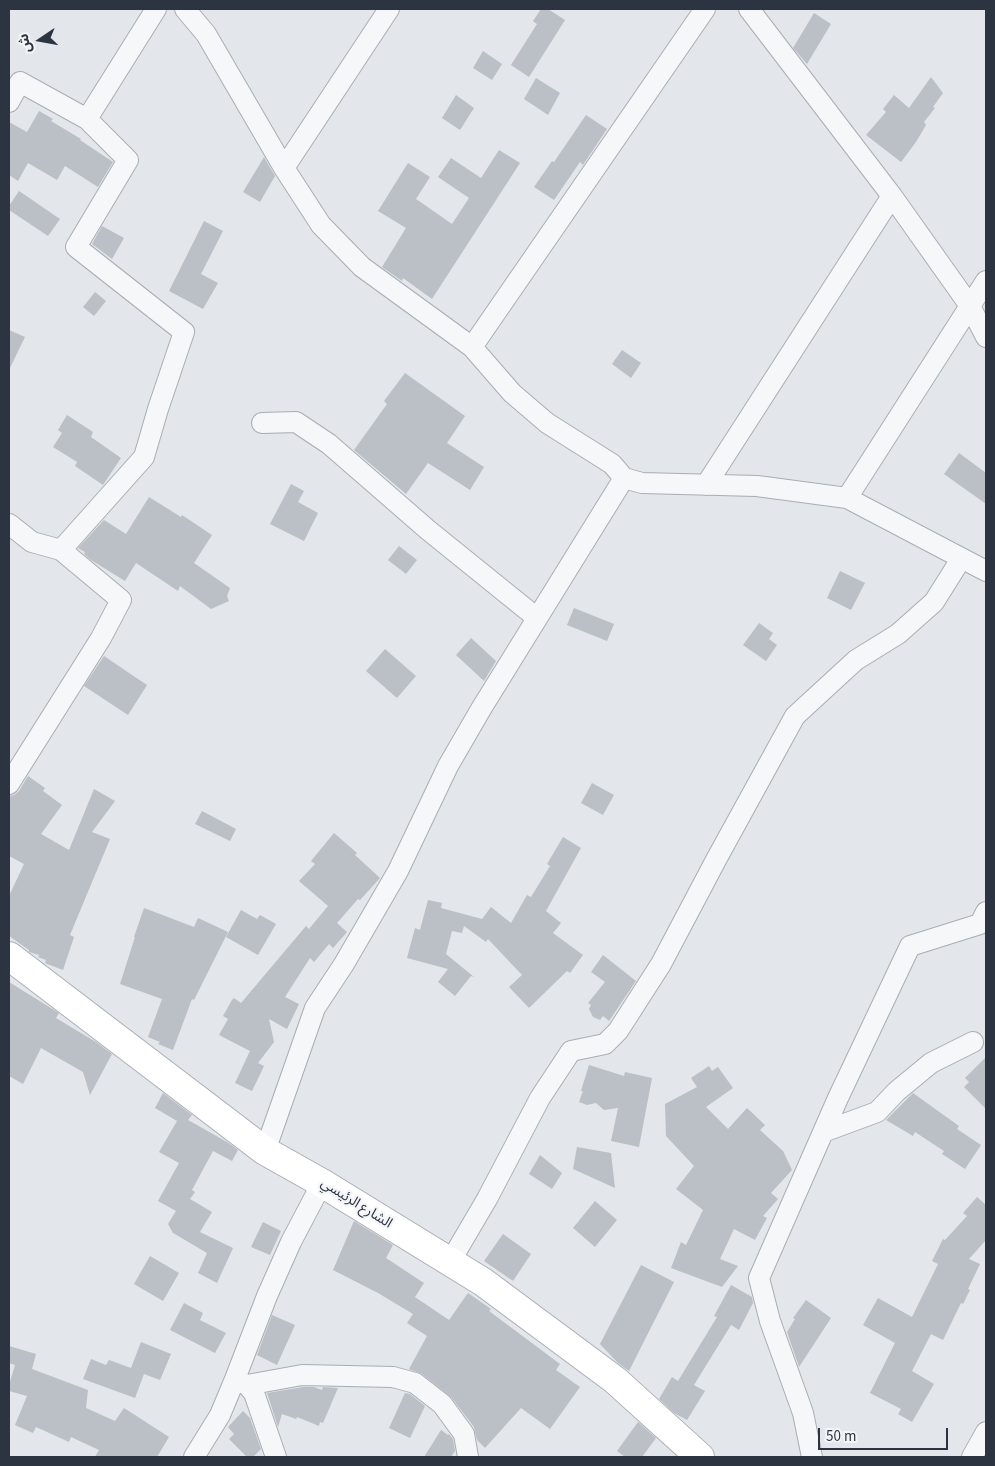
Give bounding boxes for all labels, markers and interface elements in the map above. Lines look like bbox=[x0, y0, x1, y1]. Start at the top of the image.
north arrow bbox=[15, 15, 65, 65]
text: ش bbox=[14, 32, 37, 55]
street label: الشارع الرئيسي bbox=[317, 1175, 395, 1233]
scale bar bbox=[820, 1418, 950, 1450]
text: 50 m bbox=[826, 1426, 856, 1447]

